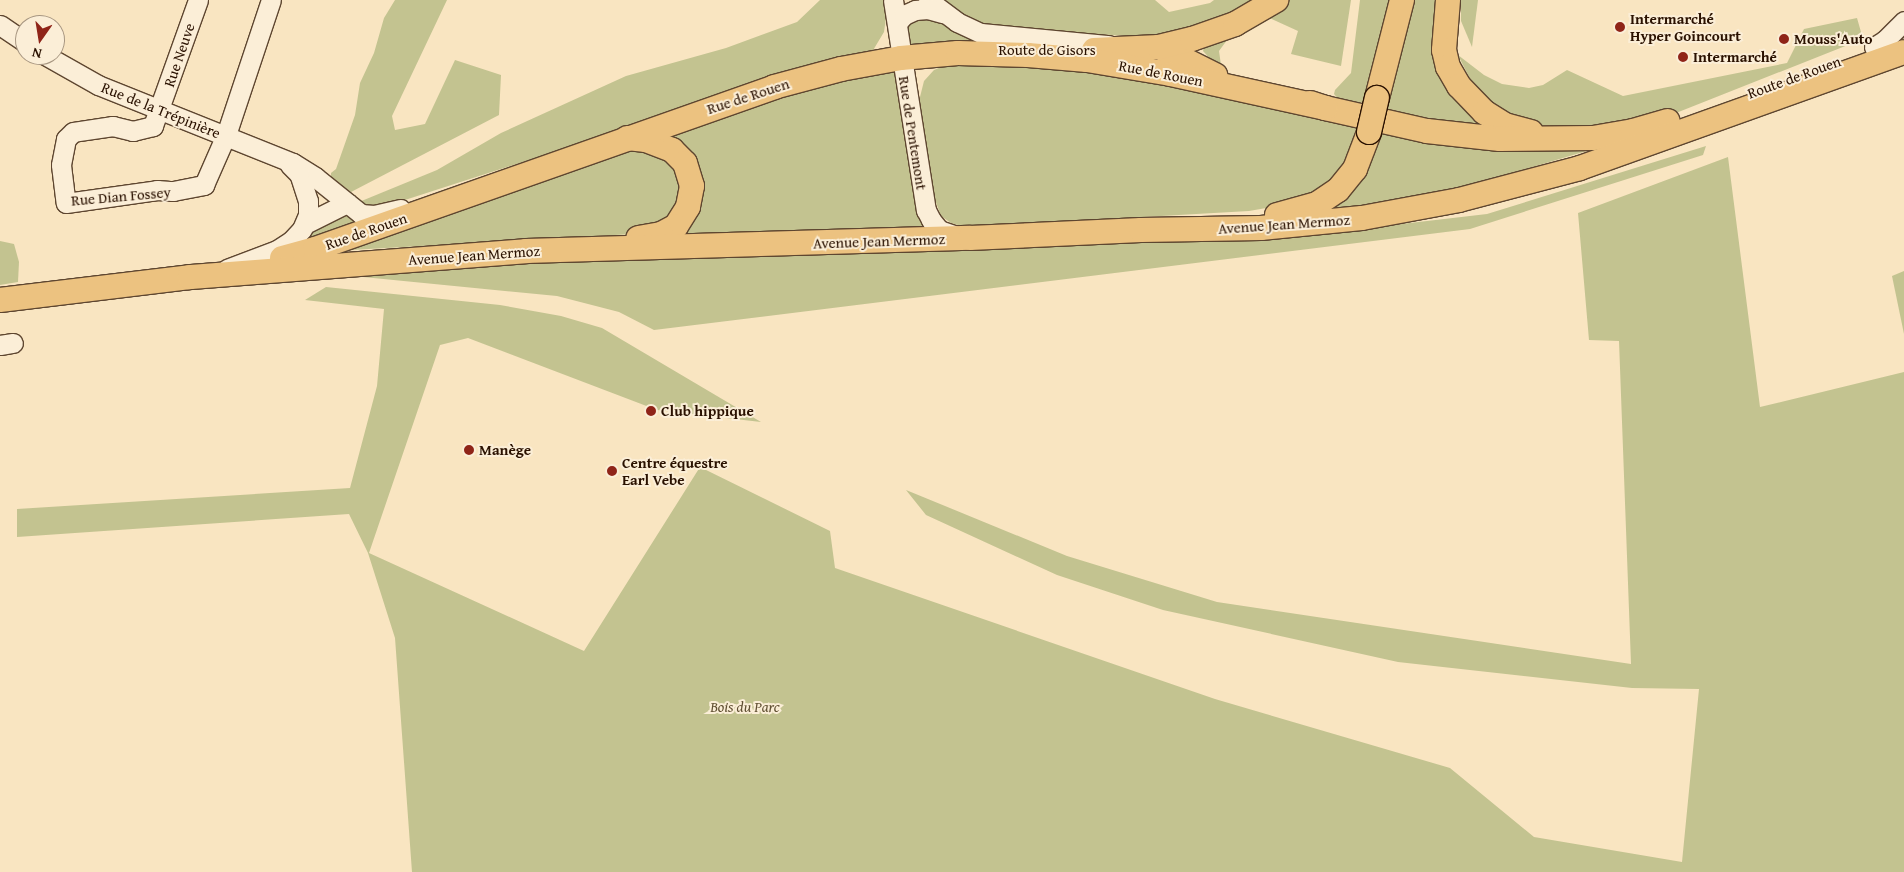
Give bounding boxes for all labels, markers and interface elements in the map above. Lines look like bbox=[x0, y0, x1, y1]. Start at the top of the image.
place label: Intermarché Hyper Goincourt bbox=[1630, 9, 1741, 44]
north arrow bbox=[15, 15, 65, 65]
street label: Rue Neuve bbox=[160, 21, 198, 89]
marker: Intermarché Hyper Goincourt bbox=[1614, 21, 1626, 33]
place label: Mouss'Auto bbox=[1794, 30, 1872, 48]
marker: Mouss'Auto bbox=[1778, 33, 1790, 45]
street label: Route de Gisors bbox=[998, 41, 1096, 59]
text: N bbox=[30, 43, 44, 64]
place label: Intermarché bbox=[1693, 48, 1777, 66]
marker: Intermarché bbox=[1677, 51, 1689, 63]
street label: Route de Rouen bbox=[1745, 52, 1843, 102]
street label: Rue de Rouen bbox=[1117, 56, 1205, 90]
street label: Rue de Rouen bbox=[705, 74, 791, 118]
street label: Rue de Pentemont bbox=[895, 75, 931, 191]
street label: Rue de la Trépinière bbox=[99, 78, 223, 142]
street label: Rue Dian Fossey bbox=[70, 183, 172, 209]
street label: Rue de Rouen bbox=[323, 209, 409, 253]
street label: Avenue Jean Mermoz bbox=[1218, 210, 1350, 238]
street label: Avenue Jean Mermoz bbox=[813, 230, 945, 252]
street label: Avenue Jean Mermoz bbox=[408, 241, 540, 269]
place label: Club hippique bbox=[661, 402, 754, 420]
marker: Club hippique bbox=[645, 405, 657, 417]
place label: Manège bbox=[479, 441, 531, 459]
marker: Manège bbox=[463, 444, 475, 456]
place label: Centre équestre Earl Vebe bbox=[622, 453, 728, 488]
marker: Centre équestre Earl Vebe bbox=[606, 465, 618, 477]
park label: Bois du Parc bbox=[710, 698, 780, 716]

